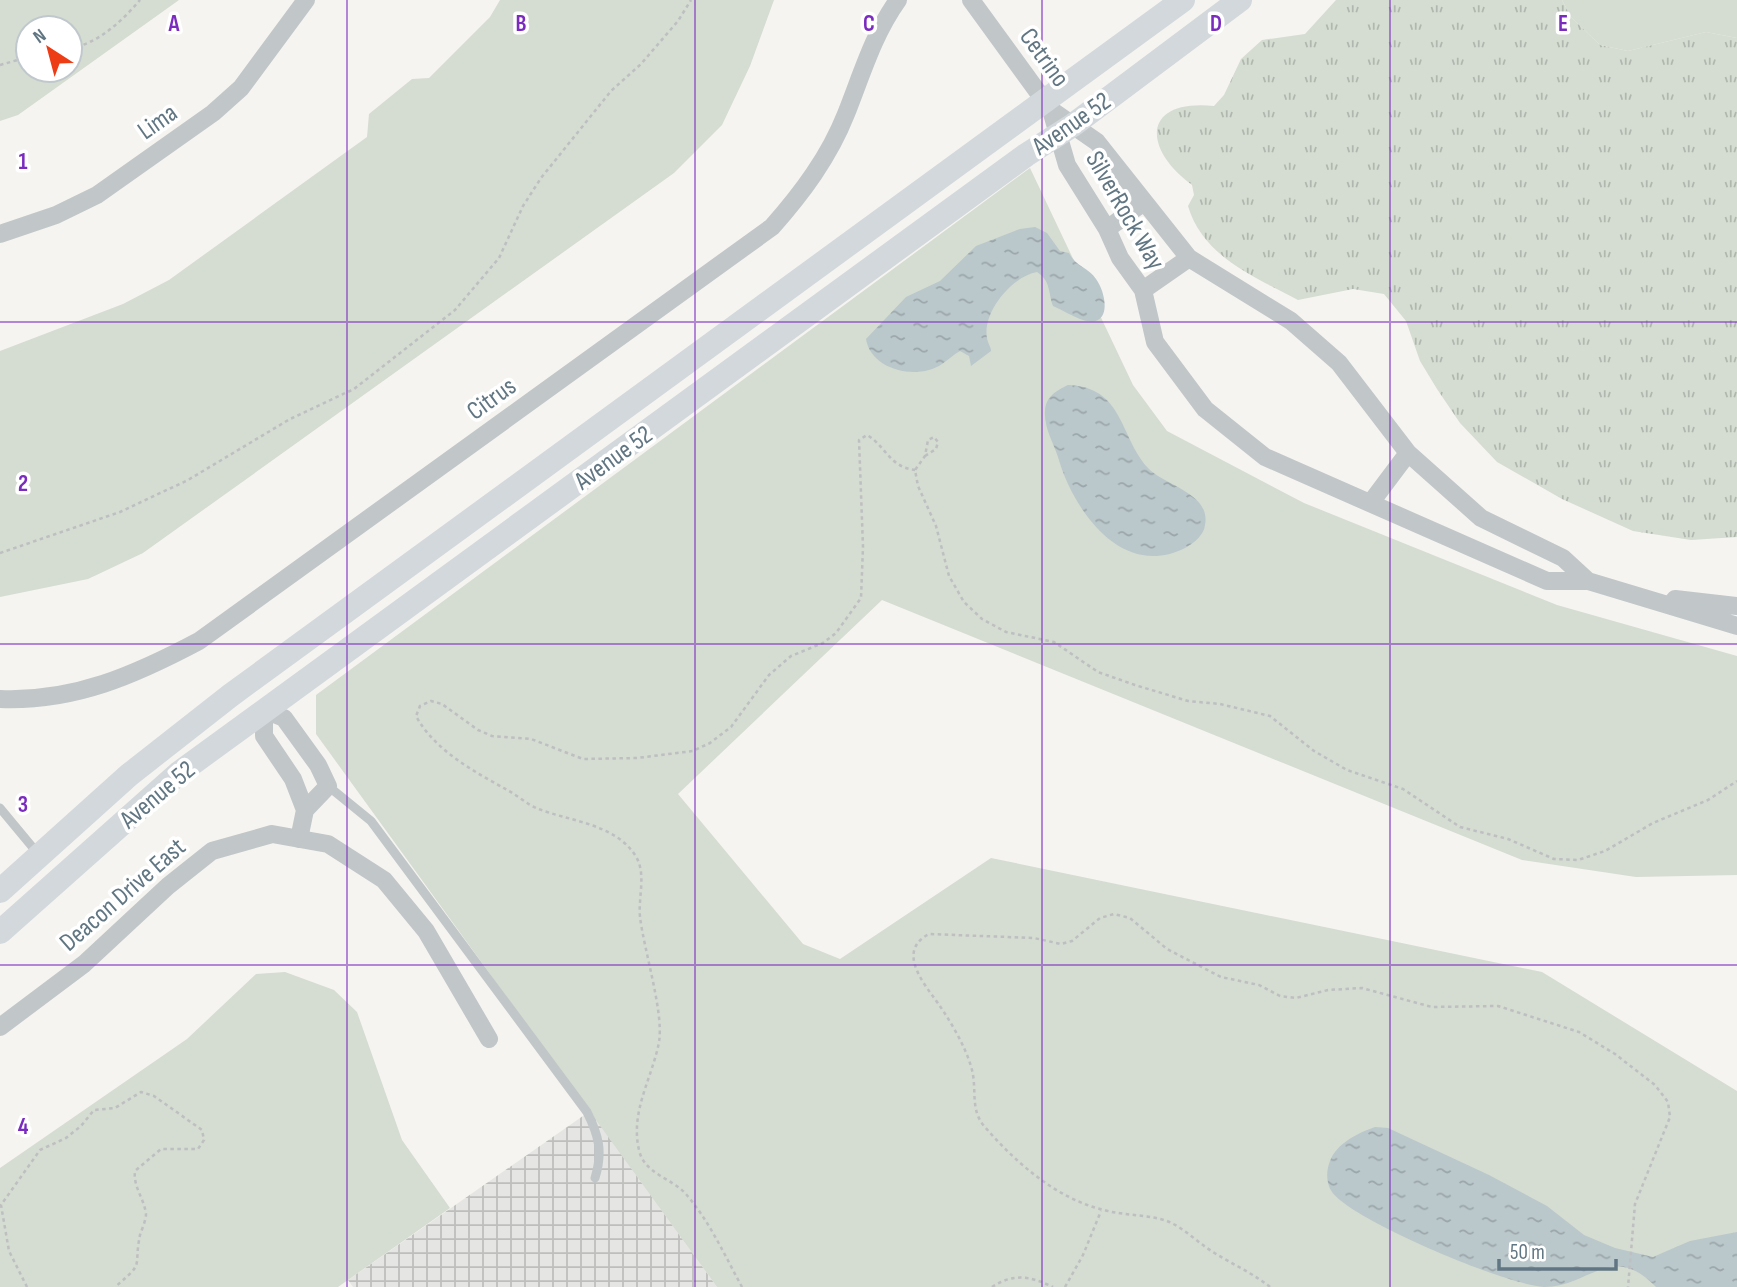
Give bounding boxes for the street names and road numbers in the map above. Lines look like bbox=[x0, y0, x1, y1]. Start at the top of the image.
street label: Cetrino bbox=[1012, 23, 1075, 93]
street label: Avenue 52 bbox=[1026, 86, 1117, 163]
street label: Lima bbox=[132, 98, 184, 147]
street label: SilverRock Way bbox=[1078, 146, 1171, 275]
street label: Citrus bbox=[461, 371, 522, 427]
street label: Avenue 52 bbox=[568, 420, 659, 497]
street label: Avenue 52 bbox=[113, 755, 202, 836]
street label: Deacon Drive East bbox=[54, 832, 192, 958]

